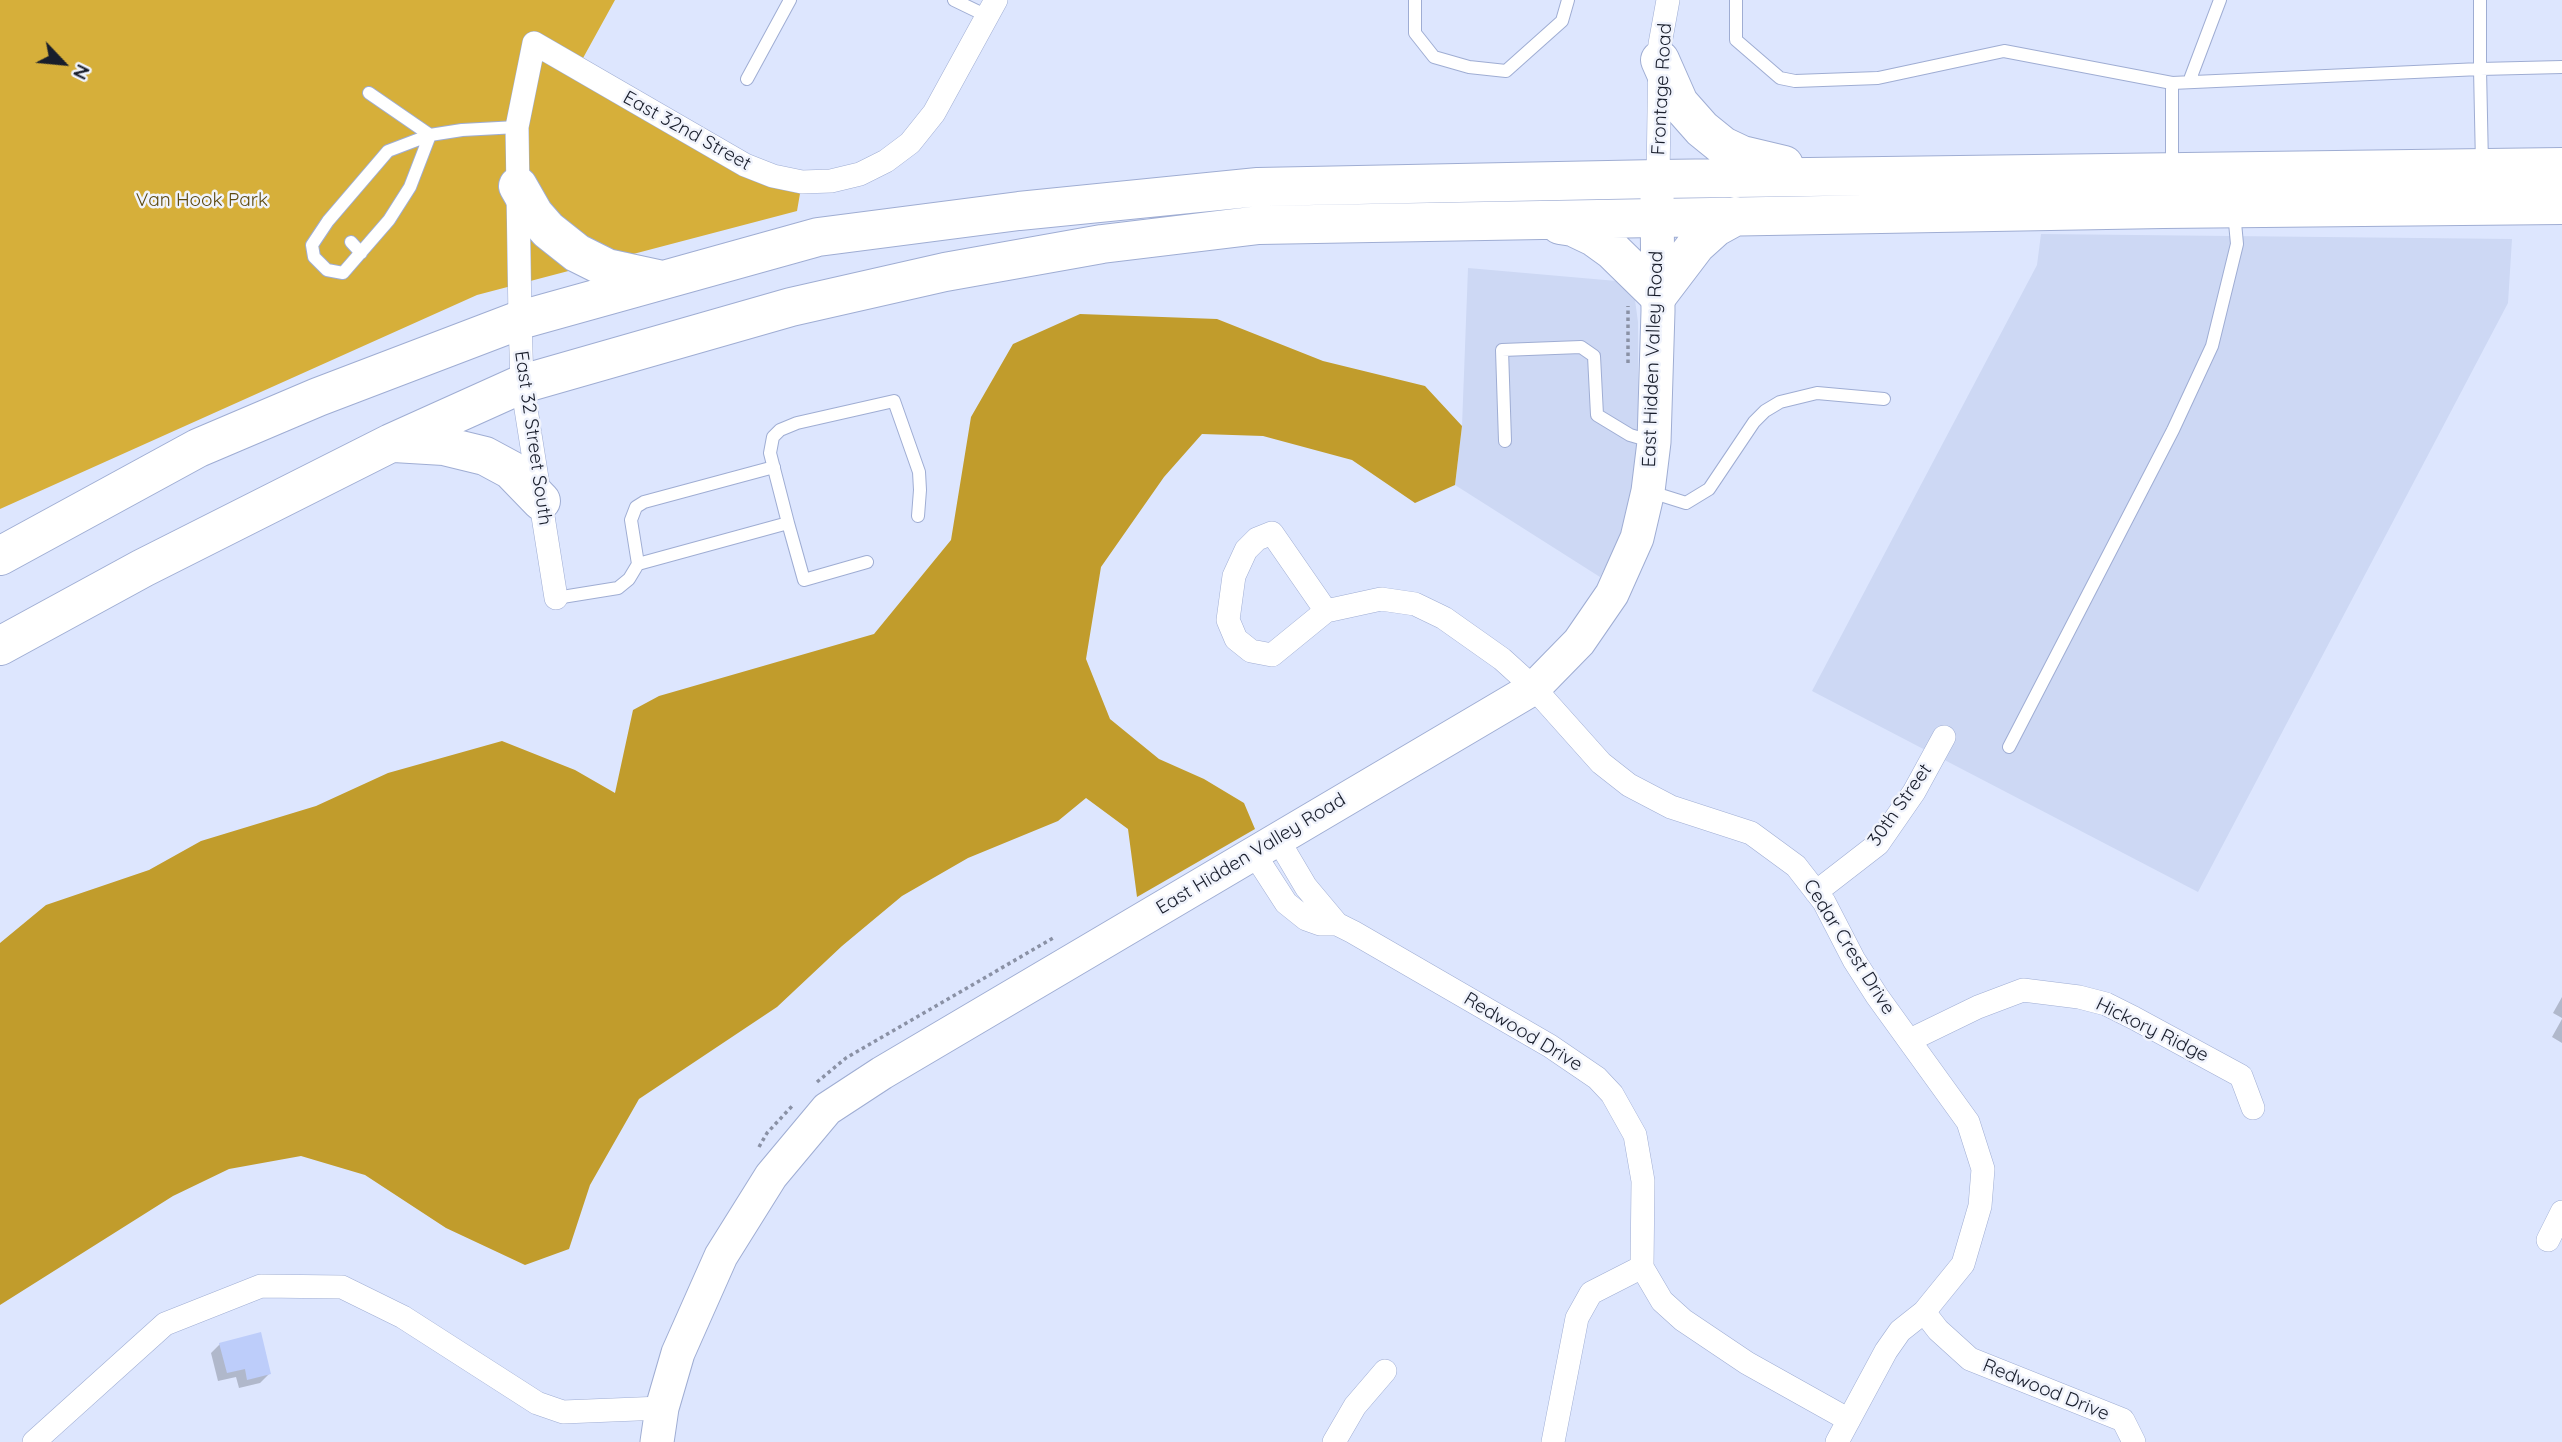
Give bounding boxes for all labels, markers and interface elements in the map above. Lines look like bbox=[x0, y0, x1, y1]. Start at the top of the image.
street label: Frontage Road bbox=[1647, 22, 1677, 156]
north arrow bbox=[28, 28, 98, 98]
text: N bbox=[68, 61, 96, 84]
street label: East 32nd Street bbox=[619, 86, 755, 176]
park label: Van Hook Park bbox=[136, 189, 268, 211]
street label: East Hidden Valley Road bbox=[1638, 250, 1668, 468]
street label: East 32 Street South bbox=[509, 349, 557, 527]
street label: 30th Street bbox=[1863, 759, 1937, 851]
street label: East Hidden Valley Road bbox=[1152, 788, 1350, 920]
street label: Cedar Crest Drive bbox=[1798, 875, 1900, 1019]
street label: Redwood Drive bbox=[1459, 988, 1587, 1076]
street label: Hickory Ridge bbox=[2092, 993, 2212, 1067]
street label: Redwood Drive bbox=[1979, 1354, 2113, 1426]

